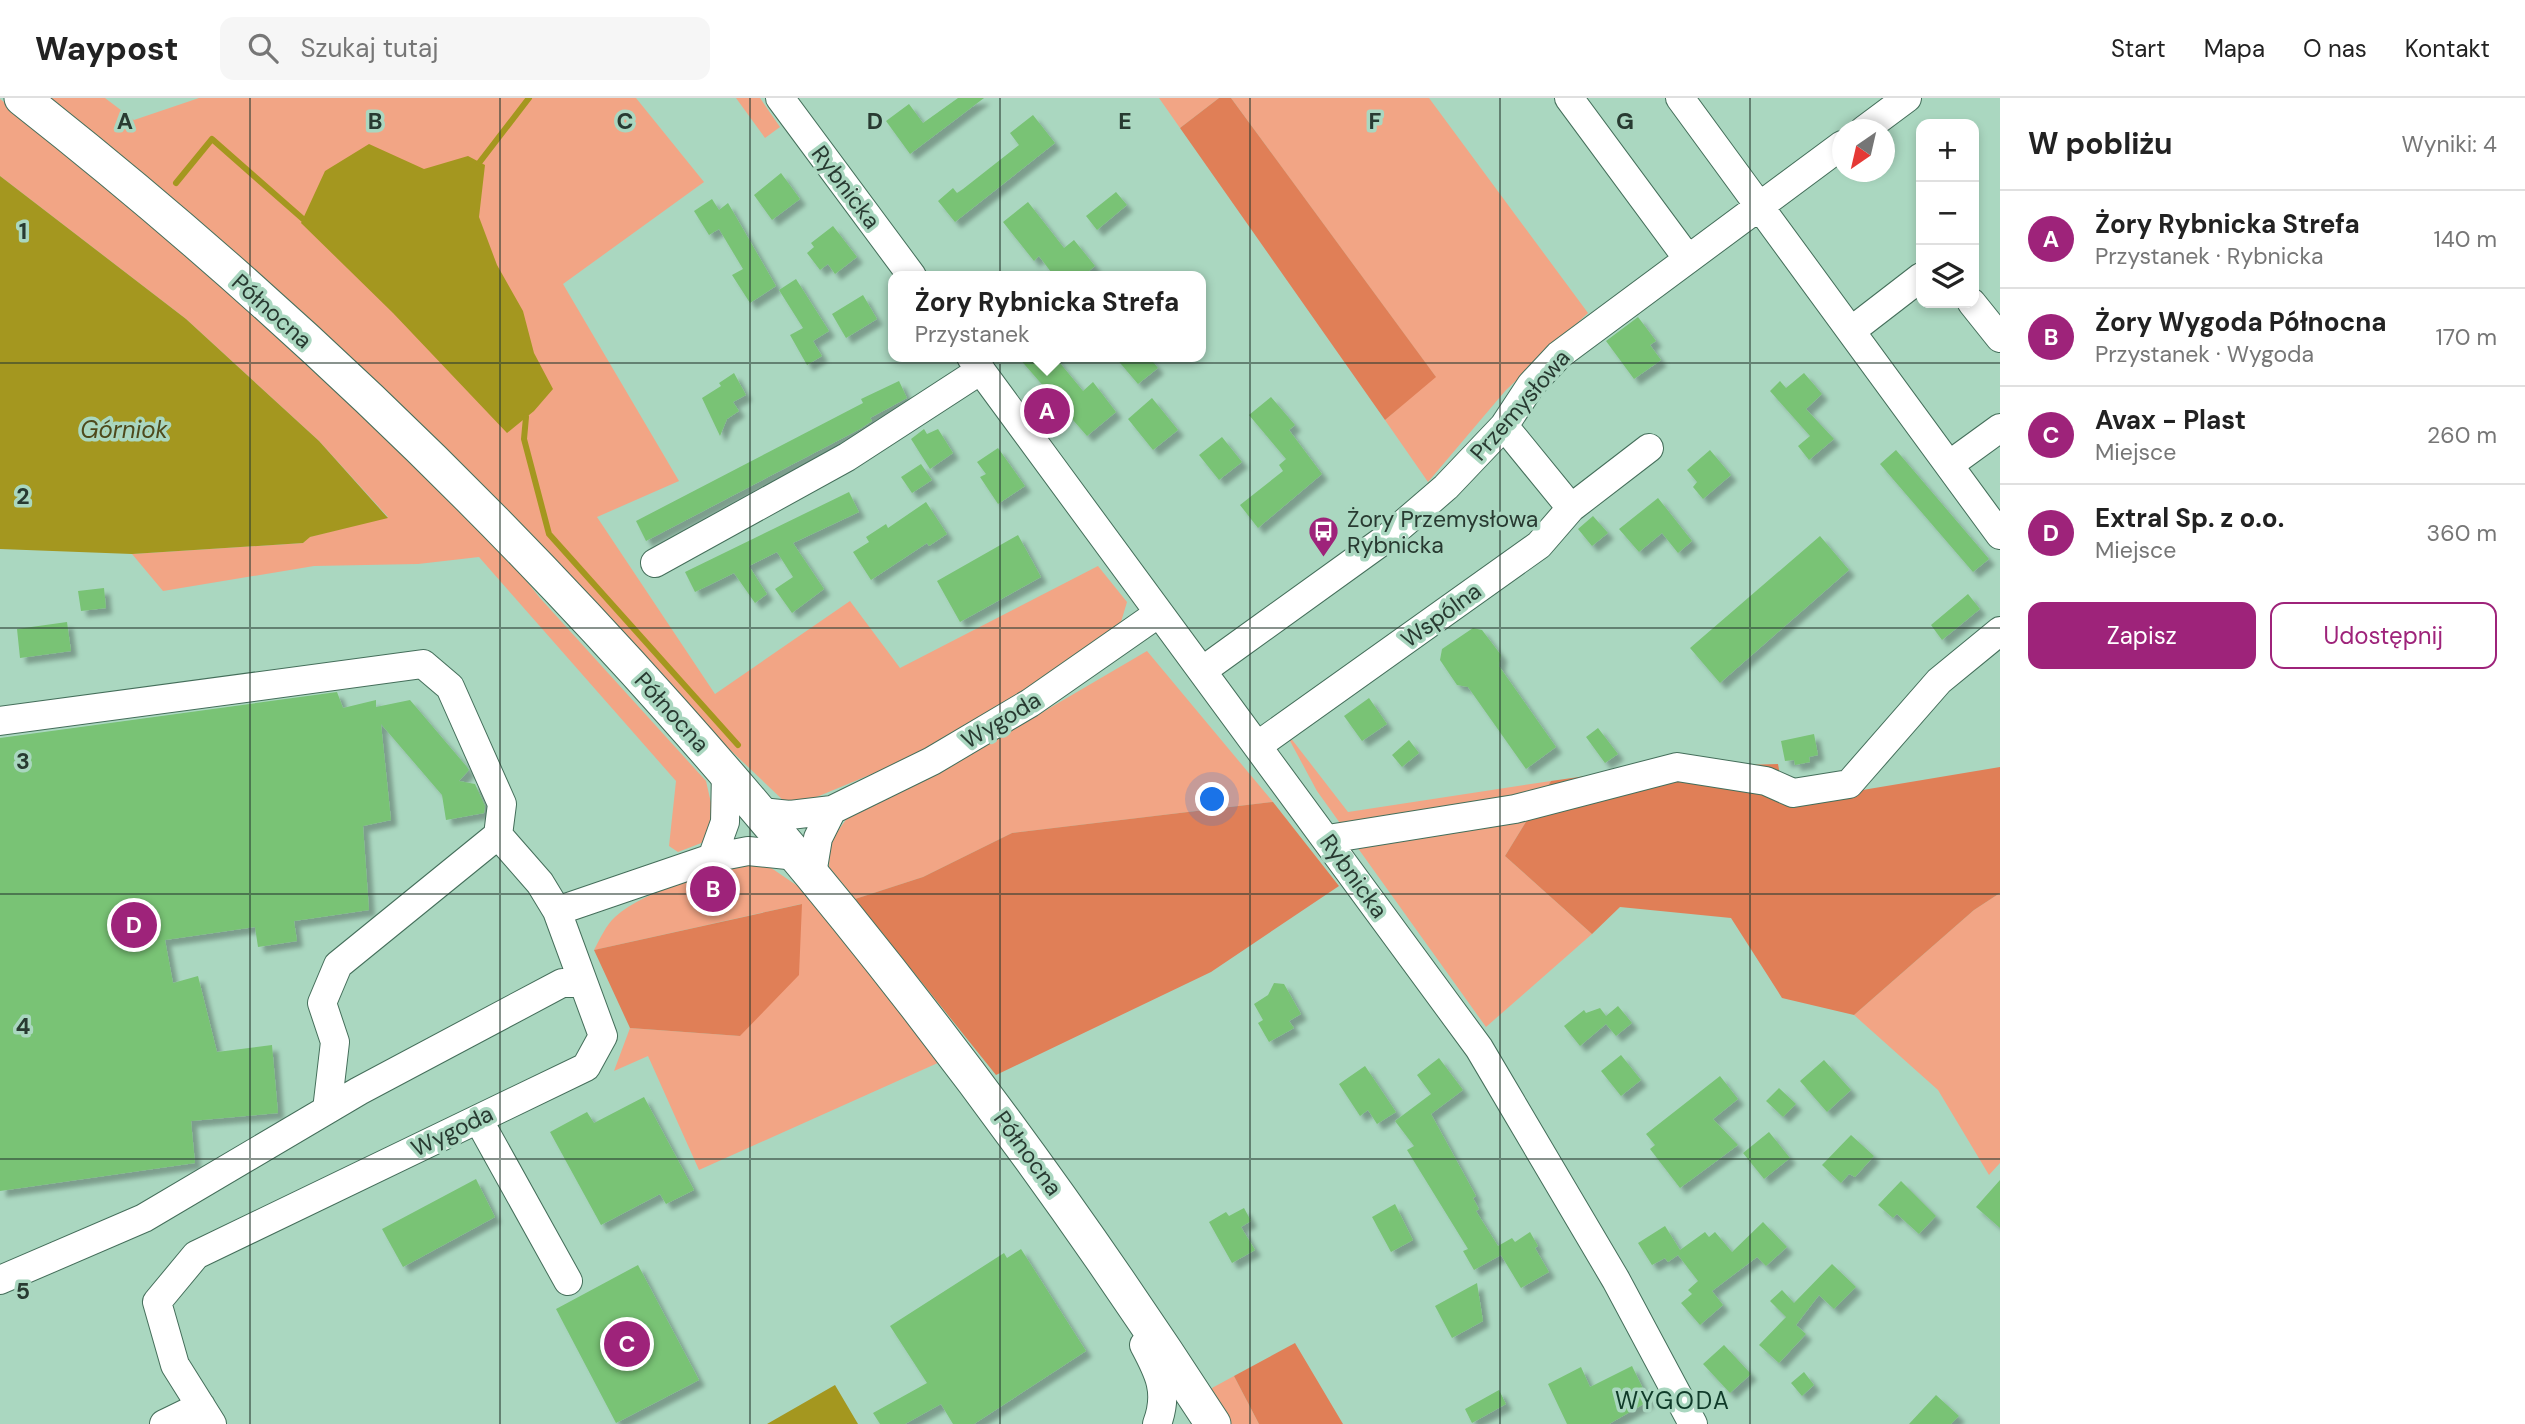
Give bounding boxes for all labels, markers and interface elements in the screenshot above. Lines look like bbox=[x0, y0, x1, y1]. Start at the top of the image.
search box bbox=[220, 17, 710, 80]
text: Waypost bbox=[35, 27, 178, 70]
icon: search bbox=[244, 29, 282, 67]
text: Szukaj tutaj bbox=[300, 31, 438, 65]
text: Start bbox=[2111, 33, 2166, 64]
text: Mapa bbox=[2204, 33, 2265, 64]
text: O nas bbox=[2303, 33, 2367, 64]
text: Kontakt bbox=[2405, 33, 2490, 64]
text: A bbox=[117, 106, 133, 136]
text: B bbox=[368, 106, 382, 136]
text: C bbox=[617, 106, 633, 136]
text: D bbox=[867, 106, 883, 136]
text: E bbox=[1118, 106, 1132, 136]
text: F bbox=[1369, 106, 1382, 136]
text: G bbox=[1616, 106, 1634, 136]
north arrow bbox=[1832, 119, 1895, 182]
map controls bbox=[1916, 119, 1979, 308]
button: + bbox=[1916, 119, 1979, 182]
text: W pobliżu bbox=[2028, 124, 2173, 163]
text: Wyniki: 4 bbox=[2401, 129, 2497, 159]
street label: Rybnicka bbox=[805, 139, 887, 235]
button: − bbox=[1916, 182, 1979, 245]
text: Żory Rybnicka Strefa bbox=[2095, 207, 2360, 241]
text: 1 bbox=[19, 216, 27, 246]
text: A bbox=[2043, 224, 2059, 254]
text: 140 m bbox=[2434, 224, 2497, 254]
text: Przystanek · Rybnicka bbox=[2095, 241, 2323, 271]
button: layers bbox=[1916, 245, 1979, 308]
street label: Północna bbox=[226, 267, 318, 355]
popup bbox=[888, 271, 1206, 362]
text: Żory Rybnicka Strefa bbox=[915, 285, 1179, 319]
text: Żory Wygoda Północna bbox=[2095, 305, 2387, 339]
text: Przystanek bbox=[915, 319, 1030, 349]
text: B bbox=[2044, 322, 2058, 352]
text: 170 m bbox=[2436, 322, 2497, 352]
text: Przystanek · Wygoda bbox=[2095, 339, 2314, 369]
street label: Przemysłowa bbox=[1463, 343, 1577, 467]
pin: A bbox=[1024, 385, 1070, 437]
text: Avax - Plast bbox=[2095, 403, 2246, 437]
water label: Górniok bbox=[80, 414, 169, 445]
text: C bbox=[2043, 420, 2059, 450]
text: 260 m bbox=[2427, 420, 2497, 450]
text: Miejsce bbox=[2095, 437, 2176, 467]
text: 2 bbox=[16, 481, 30, 511]
text: Extral Sp. z o.o. bbox=[2095, 501, 2284, 535]
place label: Żory Przemysłowa Rybnicka bbox=[1347, 504, 1538, 560]
bus stop icon: Żory Przemysłowa Rybnicka bbox=[1307, 515, 1341, 559]
text: D bbox=[2043, 518, 2059, 548]
text: 360 m bbox=[2427, 518, 2497, 548]
text: Miejsce bbox=[2095, 535, 2176, 565]
street label: Wspólna bbox=[1395, 576, 1487, 654]
button: Zapisz bbox=[2028, 602, 2256, 669]
button: Udostępnij bbox=[2270, 602, 2497, 669]
street label: Północna bbox=[628, 666, 716, 758]
street label: Wygoda bbox=[956, 685, 1046, 755]
text: 3 bbox=[16, 746, 30, 776]
your location bbox=[1195, 782, 1229, 816]
street label: Rybnicka bbox=[1313, 828, 1395, 924]
pin: B bbox=[690, 863, 736, 915]
pin: D bbox=[111, 899, 157, 951]
text: 4 bbox=[16, 1011, 31, 1041]
street label: Wygoda bbox=[406, 1098, 498, 1164]
street label: Północna bbox=[987, 1105, 1069, 1201]
text: 5 bbox=[16, 1276, 30, 1306]
pin: C bbox=[604, 1318, 650, 1370]
district label: WYGODA bbox=[1615, 1385, 1731, 1416]

